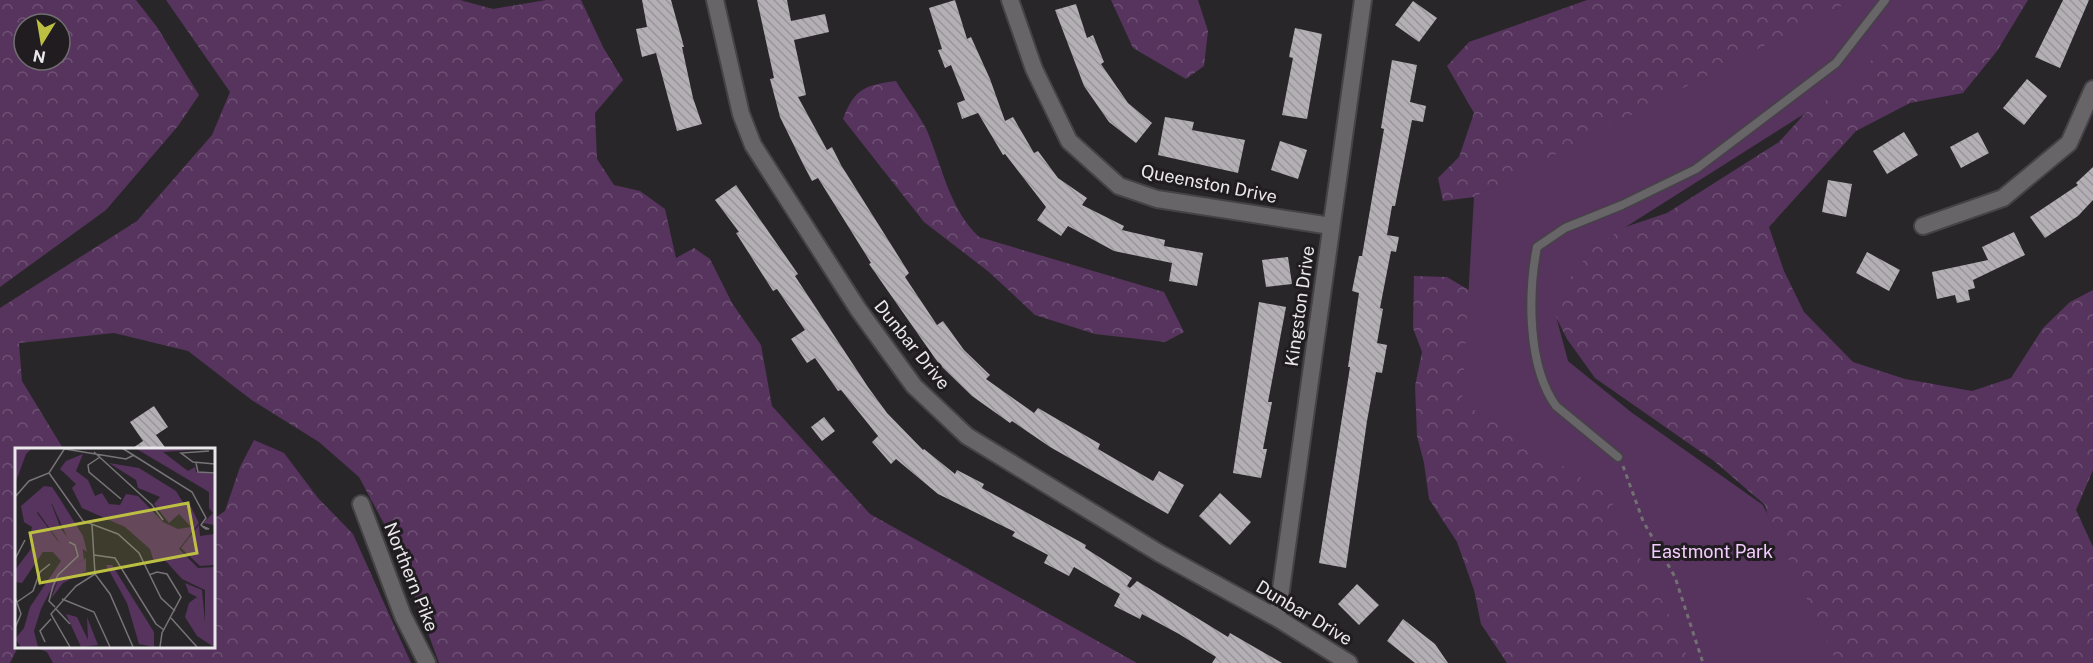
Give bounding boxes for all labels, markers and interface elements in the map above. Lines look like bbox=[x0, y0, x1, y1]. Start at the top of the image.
north arrow bbox=[12, 12, 72, 72]
text: N bbox=[31, 46, 47, 67]
street label: Queenston Drive bbox=[1139, 160, 1279, 207]
street label: Kingston Drive bbox=[1281, 244, 1318, 368]
street label: Dunbar Drive bbox=[870, 296, 955, 393]
inset map bbox=[15, 448, 214, 648]
street label: Northern Pike bbox=[380, 519, 443, 634]
park label: Eastmont Park bbox=[1651, 541, 1773, 562]
street label: Dunbar Drive bbox=[1252, 576, 1356, 650]

